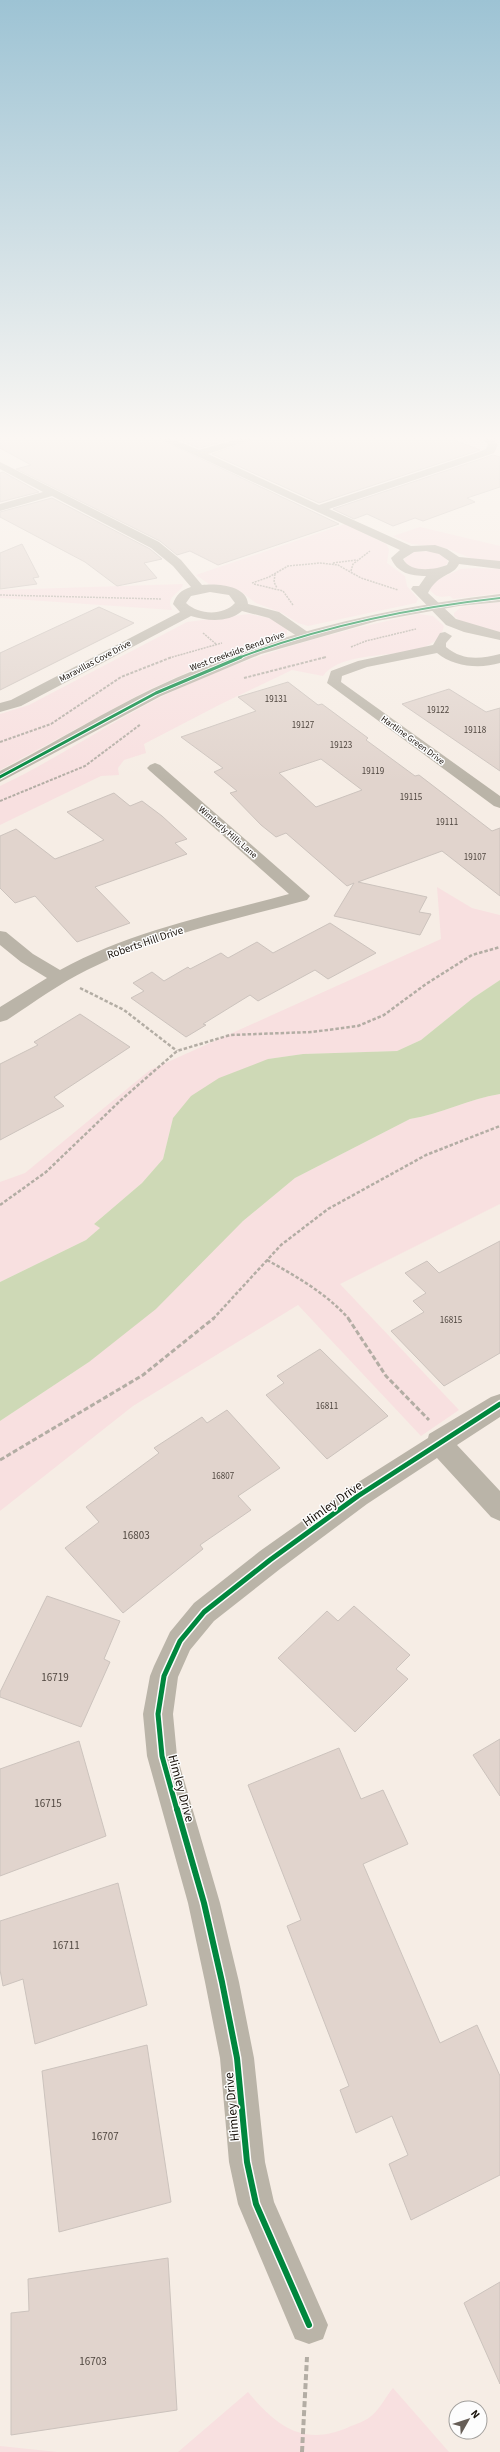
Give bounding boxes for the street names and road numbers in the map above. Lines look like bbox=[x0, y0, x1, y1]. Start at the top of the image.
street label: West Creekside Bend Drive bbox=[188, 628, 287, 675]
street label: Maravillas Cove Drive bbox=[57, 637, 134, 686]
street label: Hartline Green Drive bbox=[378, 713, 448, 768]
street label: Wimberly Hills Lane bbox=[195, 803, 260, 862]
street label: Roberts Hill Drive bbox=[105, 922, 186, 962]
street label: Himley Drive bbox=[299, 1477, 366, 1531]
street label: Himley Drive bbox=[163, 1753, 199, 1824]
street label: Himley Drive bbox=[220, 2072, 244, 2142]

